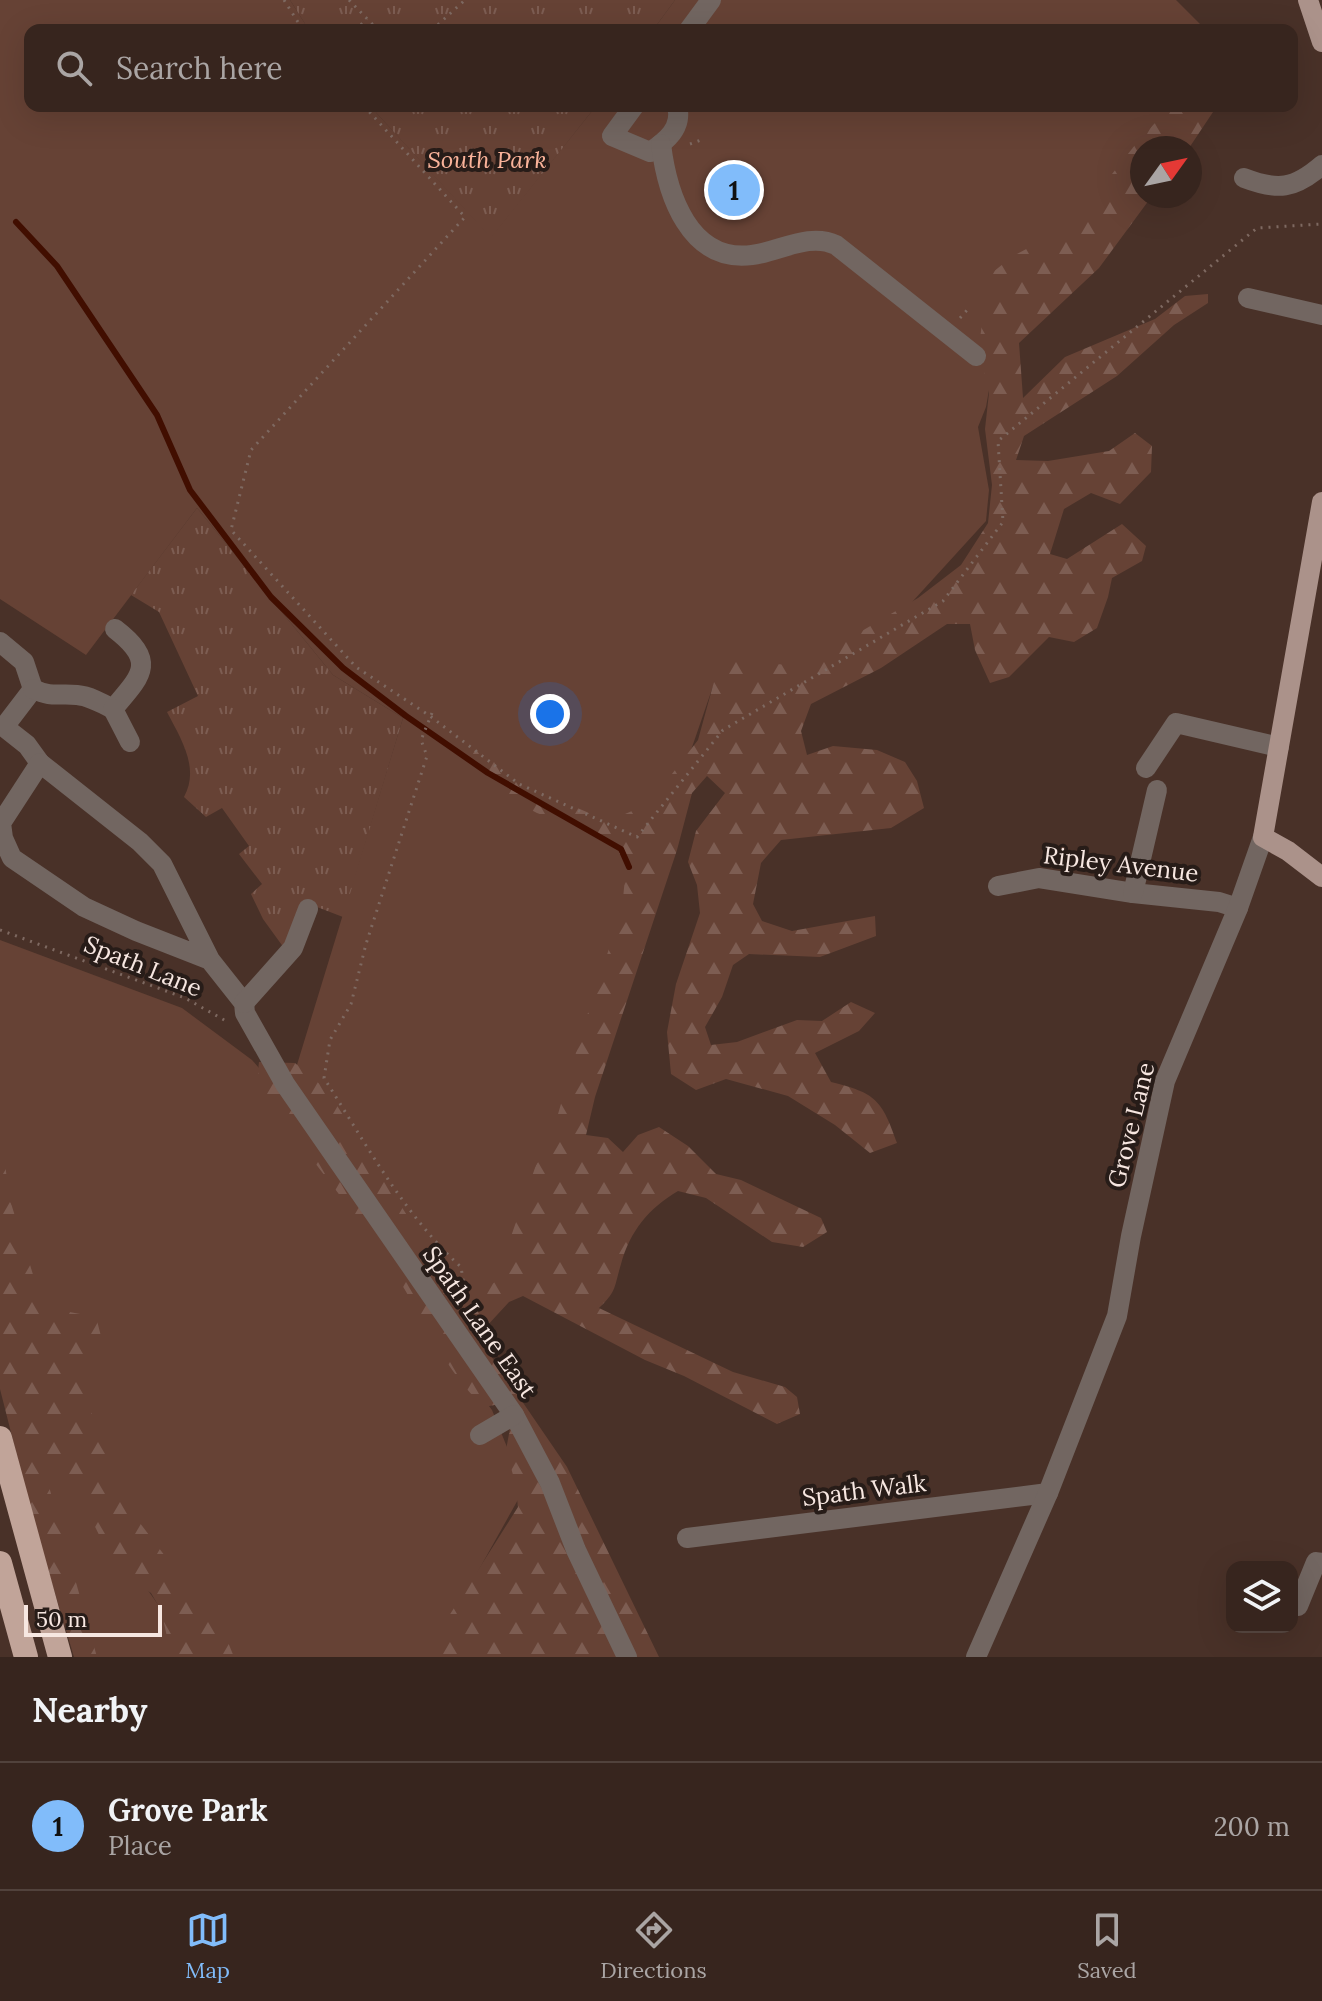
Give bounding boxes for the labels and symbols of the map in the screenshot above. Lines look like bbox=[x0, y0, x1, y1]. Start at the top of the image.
north arrow bbox=[1130, 136, 1202, 208]
park label: South Park bbox=[427, 144, 547, 175]
pin: 1 bbox=[708, 160, 760, 220]
your location bbox=[530, 694, 570, 734]
street label: Ripley Avenue bbox=[1042, 839, 1200, 889]
street label: Spath Lane bbox=[80, 928, 206, 1004]
street label: Grove Lane bbox=[1100, 1059, 1162, 1191]
street label: Spath Lane East bbox=[416, 1240, 544, 1405]
street label: Spath Walk bbox=[800, 1467, 928, 1513]
scale bar bbox=[24, 1601, 162, 1637]

